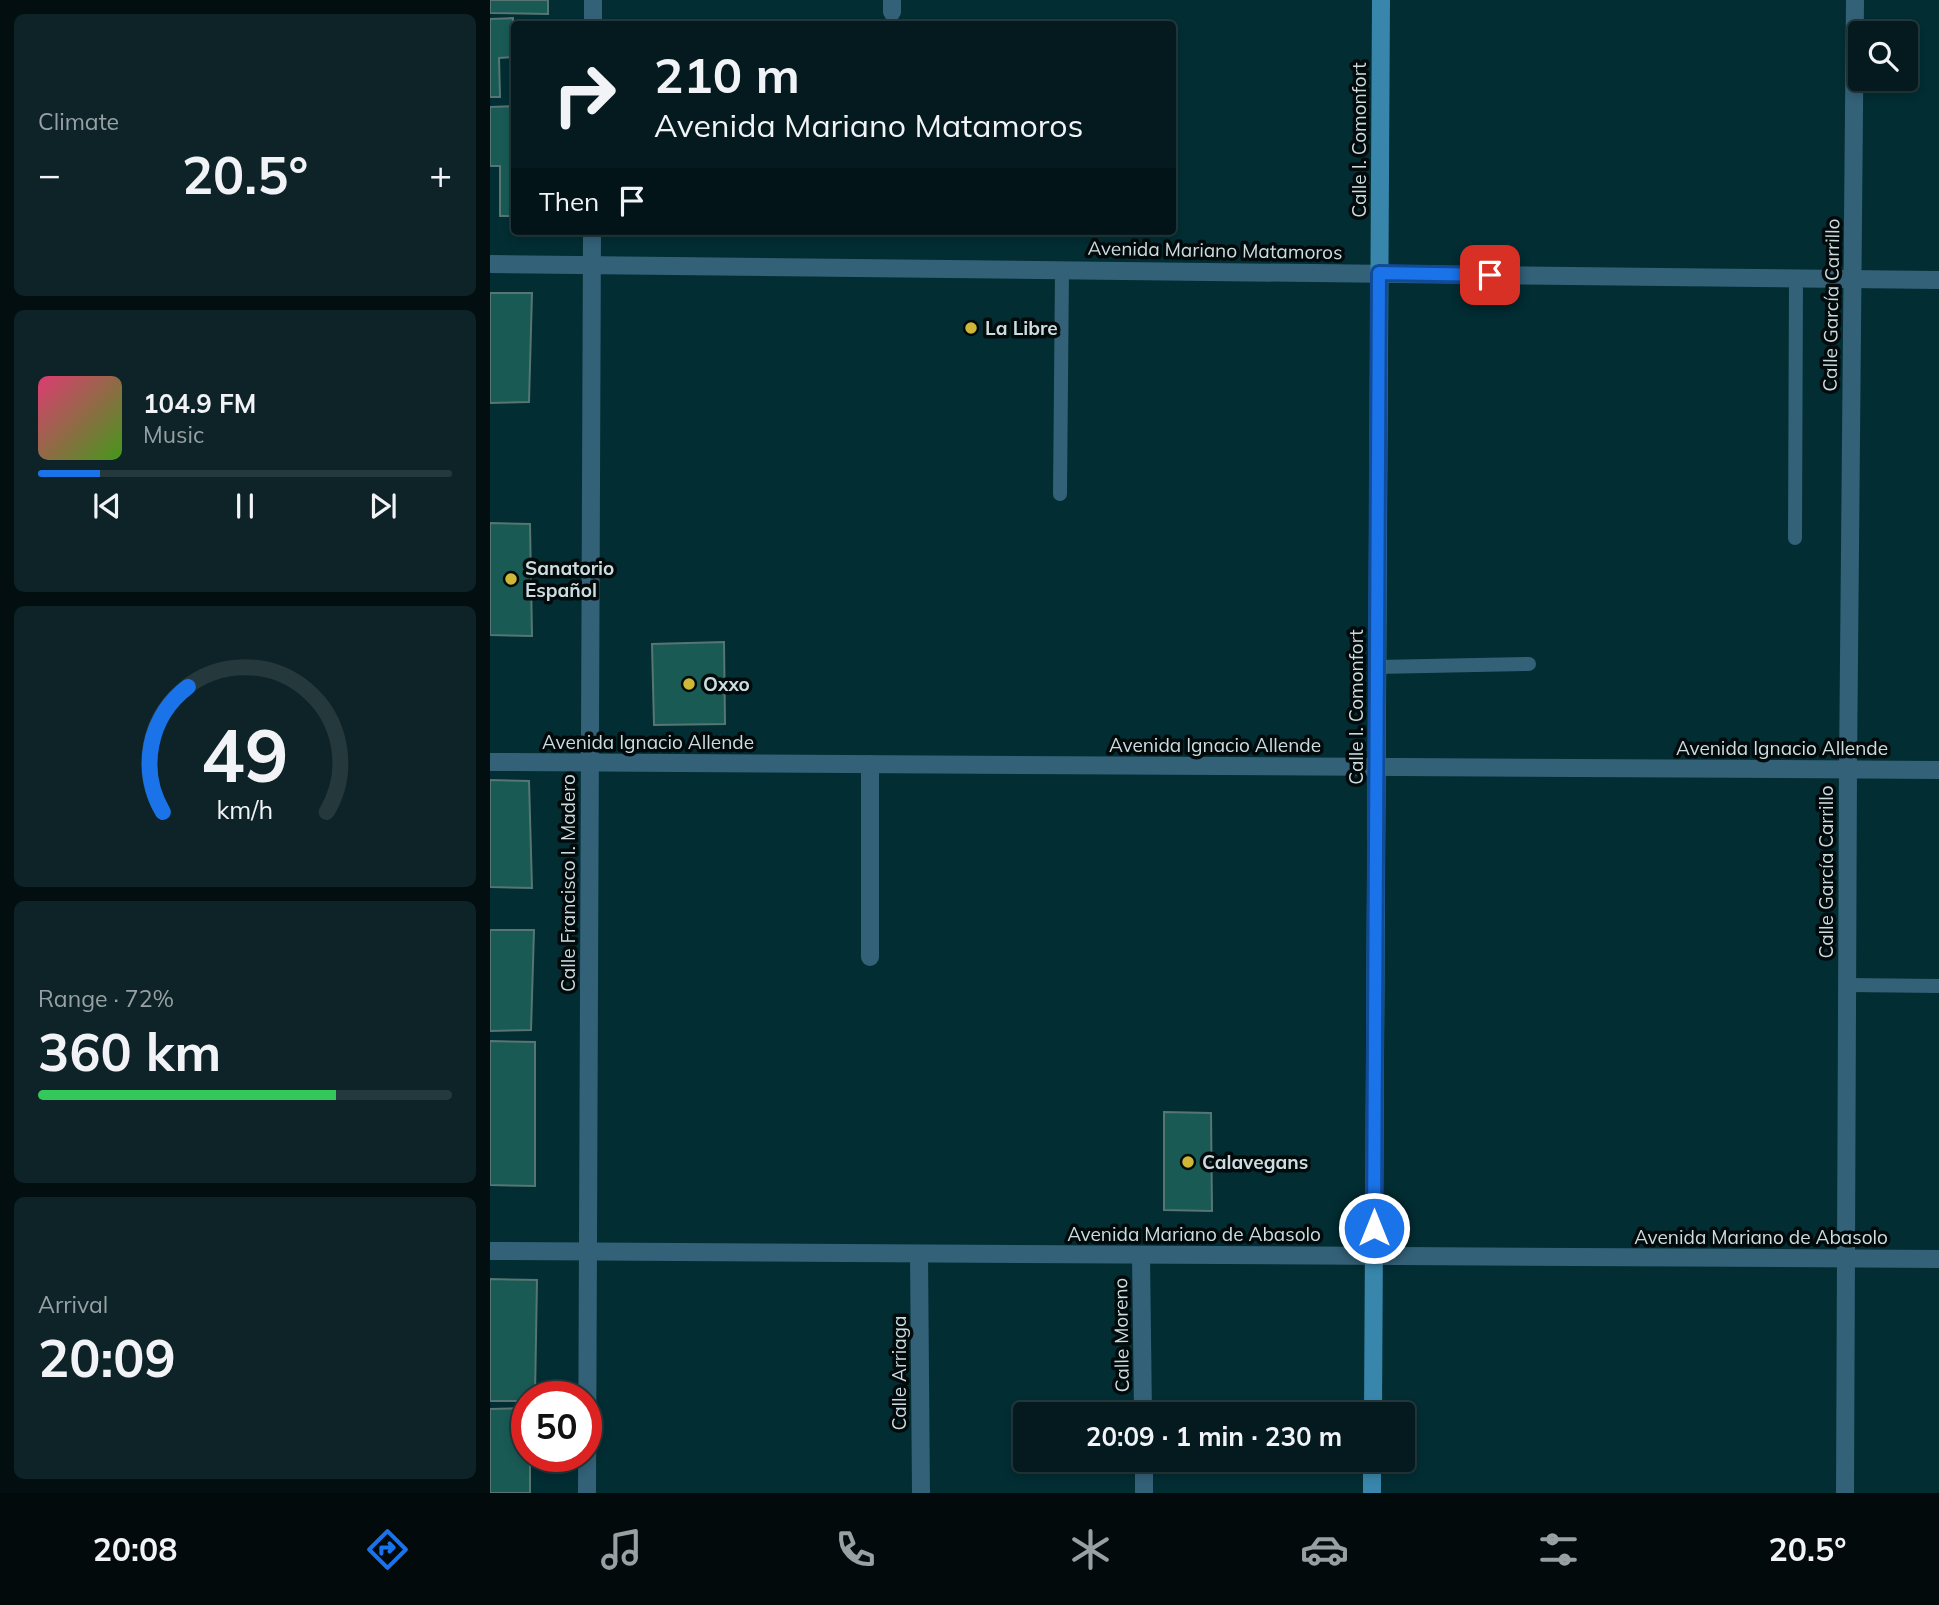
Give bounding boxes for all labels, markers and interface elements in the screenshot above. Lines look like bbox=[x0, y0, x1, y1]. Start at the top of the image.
map controls bbox=[1848, 21, 1918, 91]
button: search bbox=[1848, 21, 1918, 91]
text: 210 m bbox=[654, 44, 800, 105]
icon: right bbox=[539, 49, 630, 140]
street label: Calle I. Comonfort bbox=[1347, 62, 1371, 218]
text: Avenida Mariano Matamoros bbox=[654, 105, 1083, 145]
text: Climate bbox=[38, 107, 119, 136]
text: 20.5° bbox=[182, 142, 308, 207]
text: − bbox=[38, 150, 61, 198]
text: + bbox=[429, 150, 452, 198]
icon: arrive bbox=[613, 182, 651, 220]
text: Then bbox=[539, 185, 599, 218]
street label: Calle García Carrillo bbox=[1817, 218, 1845, 392]
street label: Avenida Mariano Matamoros bbox=[1087, 236, 1343, 264]
pin bbox=[1460, 245, 1520, 305]
icon: arrive bbox=[1471, 256, 1509, 294]
place label: La Libre bbox=[985, 316, 1058, 340]
marker: La Libre bbox=[963, 320, 979, 336]
text: 104.9 FM bbox=[143, 387, 256, 420]
text: Music bbox=[143, 420, 204, 449]
icon: previous bbox=[88, 487, 126, 525]
icon: pause bbox=[226, 487, 264, 525]
icon: next bbox=[364, 487, 402, 525]
place label: Sanatorio Español bbox=[525, 556, 614, 602]
marker: Sanatorio Español bbox=[503, 571, 519, 587]
street label: Calle I. Comonfort bbox=[1344, 629, 1368, 785]
place label: Oxxo bbox=[703, 672, 750, 696]
marker: Oxxo bbox=[681, 676, 697, 692]
text: 49 bbox=[201, 710, 289, 801]
street label: Avenida Ignacio Allende bbox=[542, 730, 754, 754]
street label: Avenida Ignacio Allende bbox=[1109, 733, 1321, 757]
street label: Avenida Ignacio Allende bbox=[1676, 736, 1888, 760]
street label: Calle Francisco I. Madero bbox=[556, 774, 580, 992]
street label: Calle García Carrillo bbox=[1814, 785, 1838, 959]
text: km/h bbox=[217, 794, 273, 825]
text: Range · 72% bbox=[38, 984, 174, 1013]
text: 360 km bbox=[38, 1019, 221, 1084]
place label: Calavegans bbox=[1202, 1150, 1308, 1174]
marker: Calavegans bbox=[1180, 1154, 1196, 1170]
position arrow bbox=[1337, 1191, 1411, 1265]
street label: Avenida Mariano de Abasolo bbox=[1067, 1222, 1321, 1246]
street label: Avenida Mariano de Abasolo bbox=[1634, 1225, 1888, 1249]
street label: Calle Moreno bbox=[1108, 1277, 1134, 1393]
text: Arrival bbox=[38, 1290, 108, 1319]
street label: Calle Arriaga bbox=[887, 1316, 911, 1430]
text: 20:09 bbox=[38, 1325, 176, 1390]
speed limit sign: 50 bbox=[511, 1381, 602, 1472]
text: 20:09 · 1 min · 230 m bbox=[1086, 1420, 1342, 1453]
icon: directions bbox=[363, 1525, 412, 1574]
icon: music bbox=[597, 1525, 646, 1574]
icon: phone bbox=[831, 1525, 880, 1574]
icon: climate bbox=[1066, 1525, 1115, 1574]
icon: car bbox=[1300, 1525, 1349, 1574]
icon: filters bbox=[1534, 1525, 1583, 1574]
text: 20:08 bbox=[93, 1529, 177, 1569]
text: 20.5° bbox=[1769, 1529, 1846, 1569]

